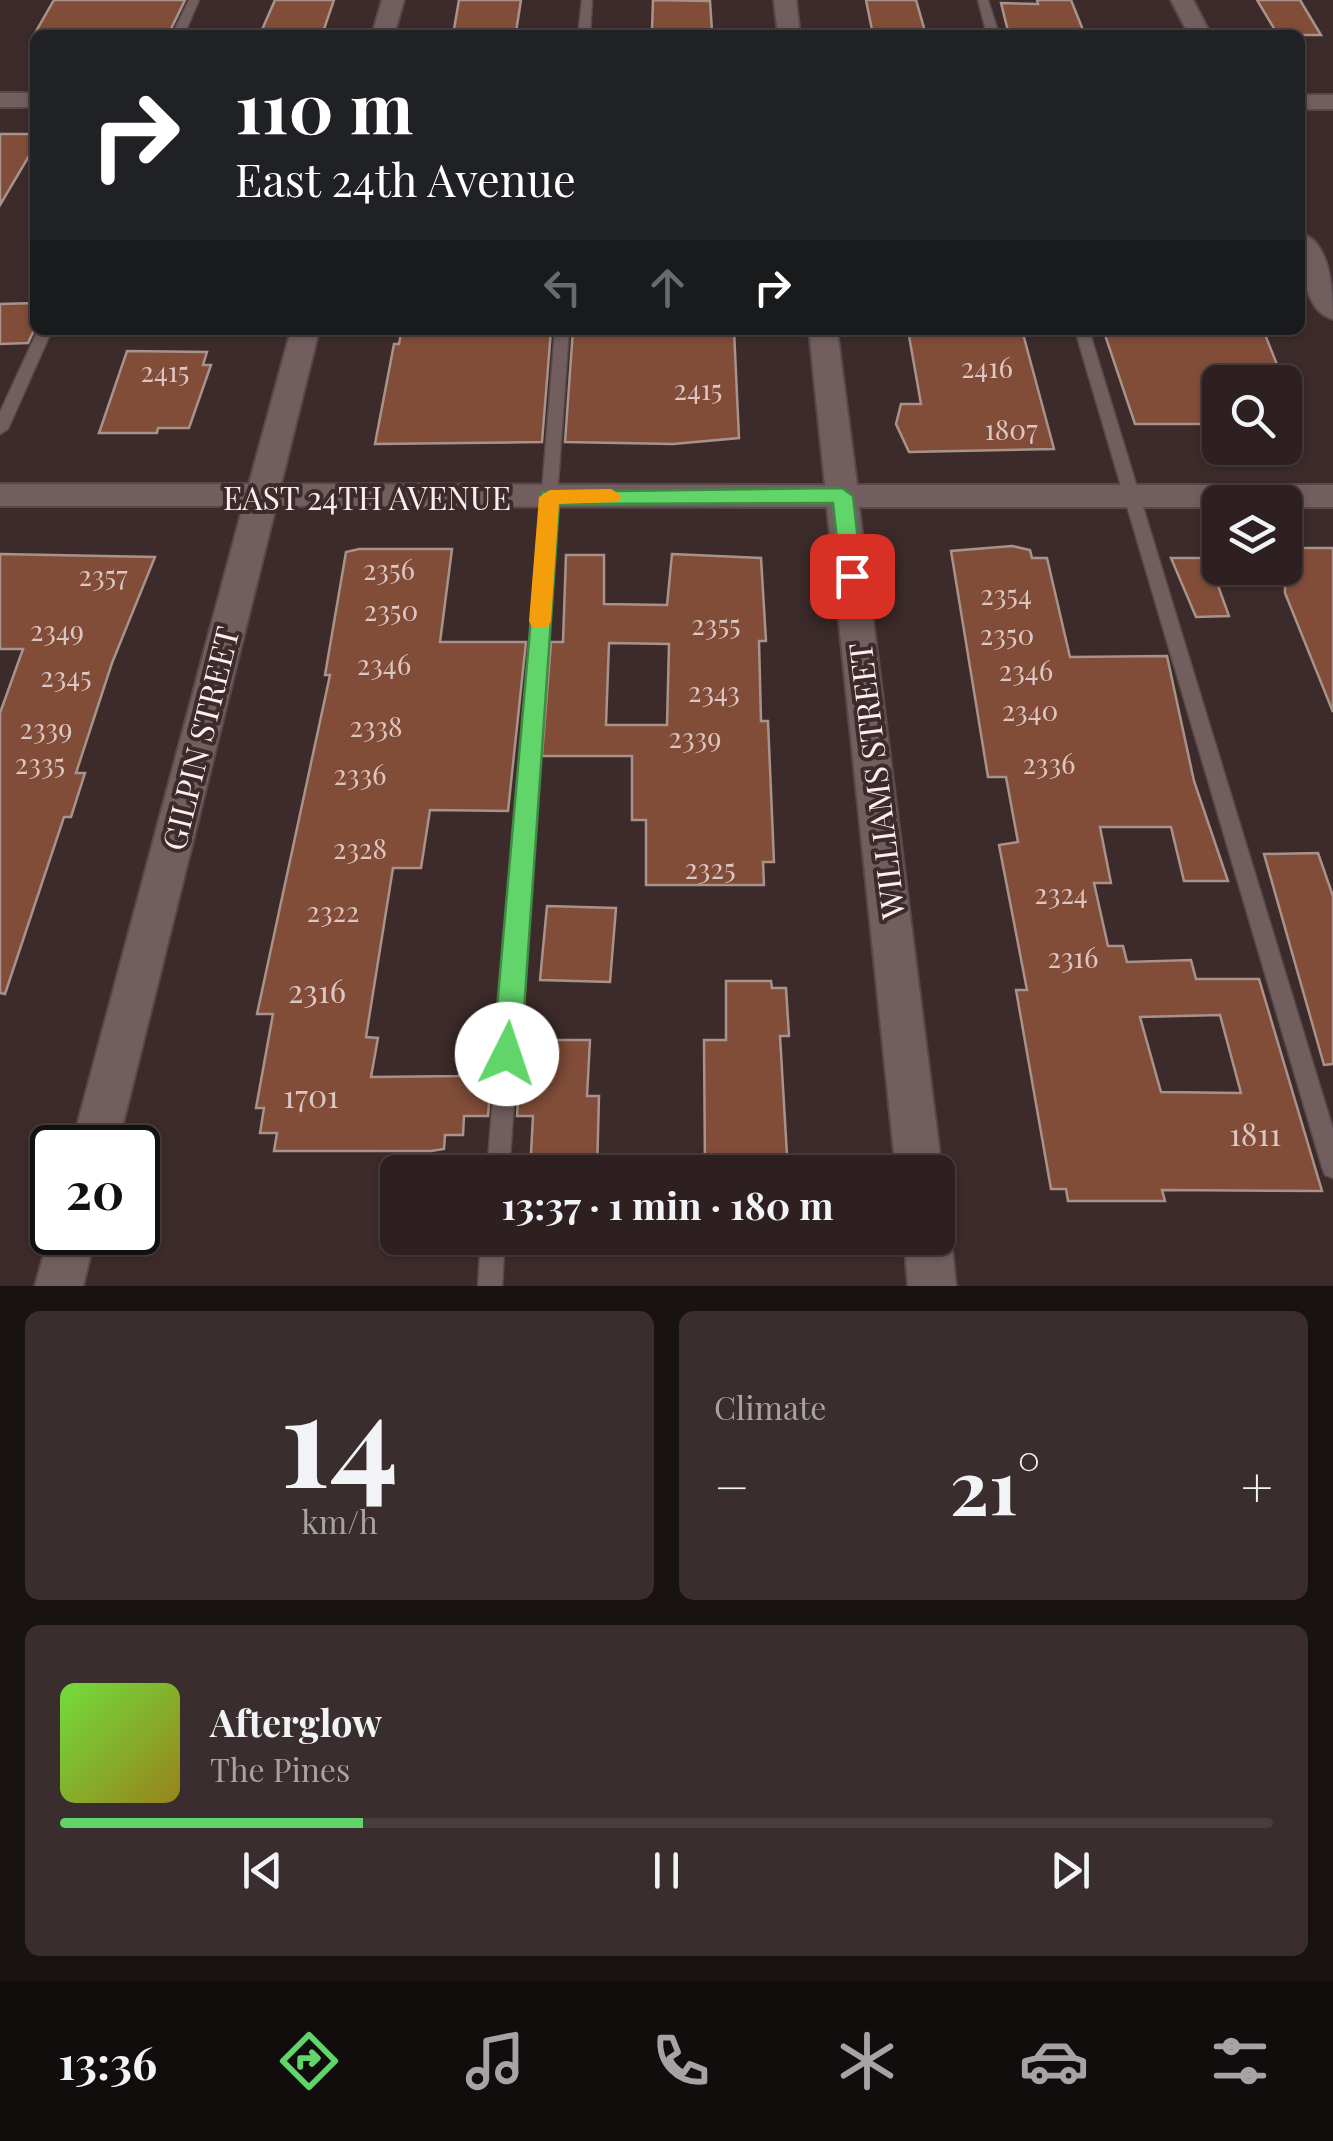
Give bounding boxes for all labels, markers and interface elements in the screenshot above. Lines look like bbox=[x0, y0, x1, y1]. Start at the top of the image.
text: 110 m bbox=[235, 58, 413, 152]
icon: right bbox=[70, 70, 200, 200]
text: East 24th Avenue bbox=[235, 148, 576, 208]
icon: left bbox=[535, 260, 590, 315]
icon: ahead bbox=[640, 260, 695, 315]
icon: right bbox=[745, 260, 800, 315]
house number: 2416 bbox=[961, 348, 1013, 385]
house number: 2415 bbox=[141, 352, 189, 389]
map controls bbox=[1202, 365, 1302, 585]
button: search bbox=[1202, 365, 1302, 465]
house number: 2415 bbox=[674, 370, 722, 407]
house number: 1807 bbox=[984, 410, 1038, 447]
street label: EAST 24TH AVENUE bbox=[223, 475, 511, 518]
button: layers bbox=[1202, 485, 1302, 585]
pin bbox=[810, 534, 895, 619]
icon: arrive bbox=[825, 549, 880, 604]
house number: 2356 bbox=[363, 550, 415, 587]
house number: 2357 bbox=[78, 556, 128, 593]
house number: 2354 bbox=[980, 575, 1032, 612]
house number: 2350 bbox=[364, 591, 418, 628]
house number: 2355 bbox=[691, 605, 741, 642]
house number: 2349 bbox=[30, 611, 84, 648]
house number: 2350 bbox=[980, 615, 1034, 652]
street label: GILPIN STREET bbox=[150, 622, 248, 854]
street label: WILLIAMS STREET bbox=[837, 641, 913, 922]
house number: 2346 bbox=[357, 645, 411, 682]
house number: 2346 bbox=[999, 651, 1053, 688]
house number: 2345 bbox=[40, 657, 92, 694]
house number: 2343 bbox=[688, 672, 740, 709]
house number: 2340 bbox=[1002, 691, 1058, 728]
house number: 2338 bbox=[349, 707, 403, 744]
house number: 2339 bbox=[20, 709, 72, 746]
house number: 2339 bbox=[669, 718, 721, 755]
house number: 2335 bbox=[15, 744, 65, 781]
house number: 2336 bbox=[1022, 744, 1076, 781]
house number: 2336 bbox=[333, 755, 387, 792]
house number: 2328 bbox=[333, 829, 387, 866]
house number: 2325 bbox=[684, 849, 736, 886]
house number: 2324 bbox=[1034, 874, 1088, 911]
house number: 2322 bbox=[307, 892, 359, 929]
house number: 2316 bbox=[1048, 938, 1098, 975]
house number: 2316 bbox=[288, 968, 346, 1011]
position arrow bbox=[455, 1002, 559, 1106]
house number: 1701 bbox=[283, 1073, 339, 1116]
house number: 1811 bbox=[1229, 1111, 1281, 1154]
speed limit sign: 20 bbox=[30, 1125, 160, 1255]
text: 13:37 · 1 min · 180 m bbox=[501, 1179, 834, 1230]
text: 14 bbox=[280, 1347, 399, 1521]
text: Climate bbox=[714, 1385, 826, 1428]
text: 21° bbox=[950, 1434, 1041, 1534]
text: − bbox=[714, 1448, 750, 1522]
text: + bbox=[1241, 1448, 1273, 1522]
text: km/h bbox=[301, 1499, 378, 1542]
text: Afterglow bbox=[210, 1696, 382, 1747]
text: The Pines bbox=[210, 1747, 350, 1790]
icon: previous bbox=[235, 1843, 290, 1898]
icon: pause bbox=[639, 1843, 694, 1898]
icon: next bbox=[1043, 1843, 1098, 1898]
icon: directions bbox=[274, 2026, 344, 2096]
icon: music bbox=[460, 2026, 530, 2096]
icon: phone bbox=[646, 2026, 716, 2096]
icon: climate bbox=[832, 2026, 902, 2096]
icon: car bbox=[1019, 2026, 1089, 2096]
icon: filters bbox=[1205, 2026, 1275, 2096]
text: 13:36 bbox=[58, 2031, 157, 2091]

